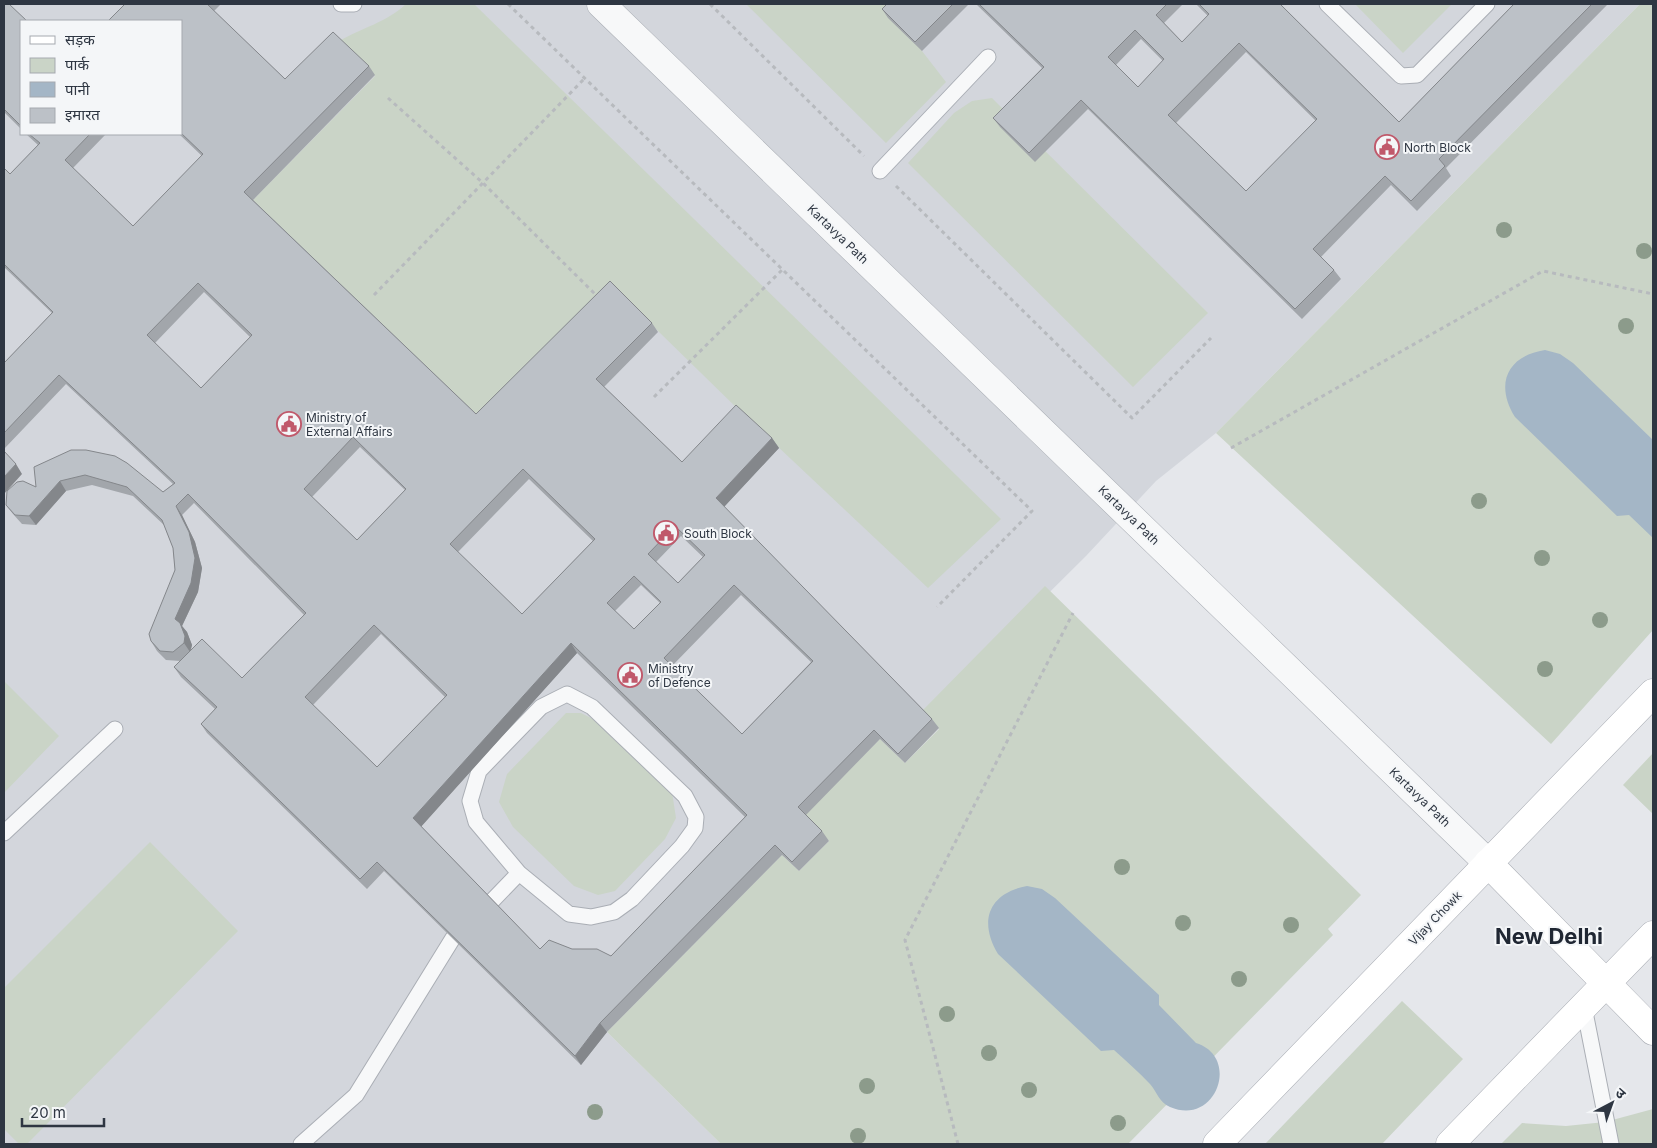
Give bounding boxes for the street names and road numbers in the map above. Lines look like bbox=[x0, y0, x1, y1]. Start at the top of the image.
street label: Kartavya Path bbox=[804, 201, 872, 267]
street label: Kartavya Path bbox=[1095, 482, 1163, 548]
street label: Kartavya Path bbox=[1386, 764, 1454, 830]
street label: Vijay Chowk bbox=[1405, 887, 1465, 948]

